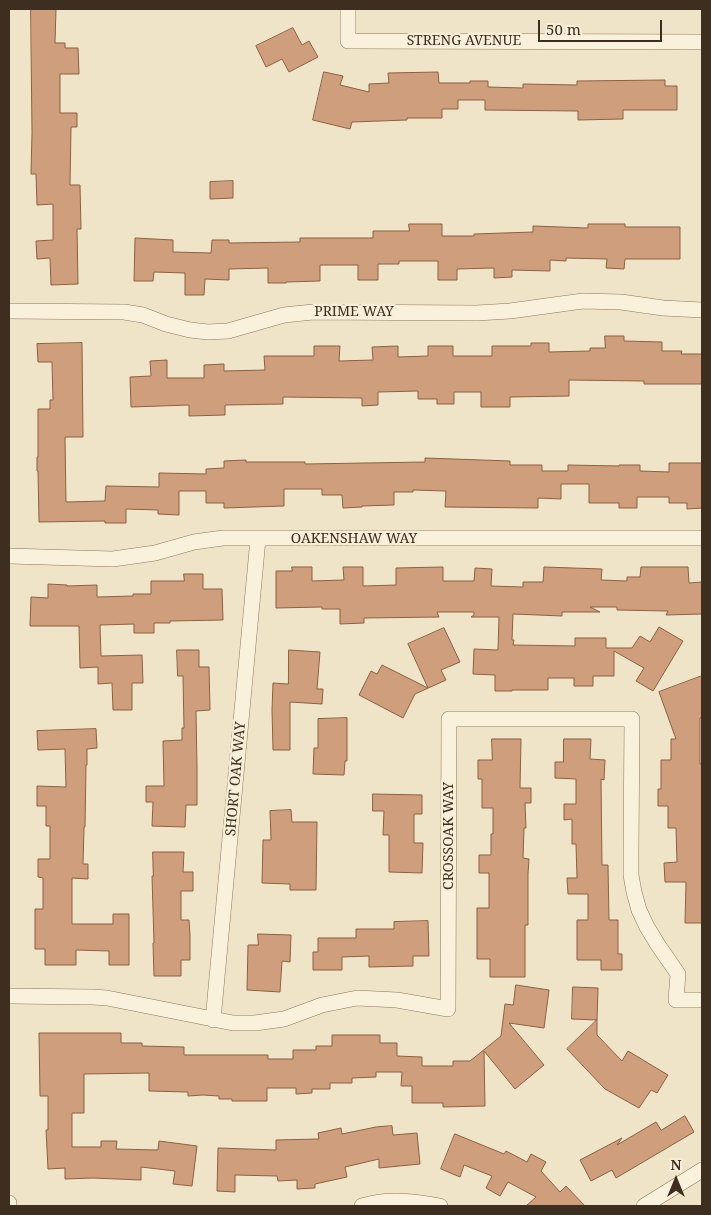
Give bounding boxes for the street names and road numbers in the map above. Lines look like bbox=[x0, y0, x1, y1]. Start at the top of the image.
street label: STRENG AVENUE bbox=[407, 33, 521, 49]
street label: PRIME WAY bbox=[314, 304, 394, 320]
street label: OAKENSHAW WAY bbox=[291, 531, 417, 547]
street label: SHORT OAK WAY bbox=[223, 721, 249, 837]
street label: CROSSOAK WAY bbox=[441, 782, 457, 890]

